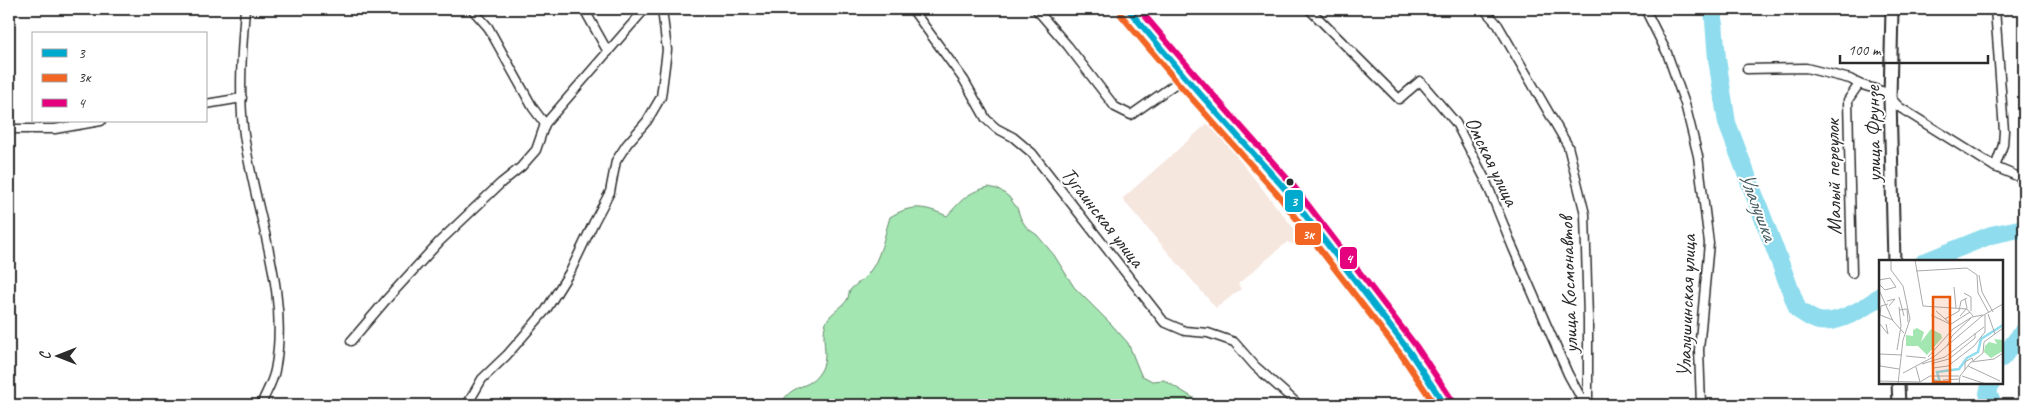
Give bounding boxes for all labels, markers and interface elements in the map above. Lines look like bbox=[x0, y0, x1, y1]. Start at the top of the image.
legend bbox=[32, 32, 208, 122]
scale bar bbox=[1840, 32, 1988, 64]
text: 100 m bbox=[1848, 41, 1882, 60]
text: 3 bbox=[78, 44, 86, 63]
text: 3к bbox=[78, 68, 92, 87]
street label: улица Фрунзе bbox=[1859, 85, 1887, 184]
text: 4 bbox=[78, 94, 86, 113]
street label: Омская улица bbox=[1459, 112, 1525, 211]
street label: Малый переулок bbox=[1819, 117, 1847, 235]
street label: Тугаинская улица bbox=[1056, 162, 1151, 274]
water label: Улалушка bbox=[1732, 168, 1785, 247]
unlabelled marker bbox=[1285, 177, 1295, 187]
line badge: 3 bbox=[1284, 189, 1304, 213]
text: 3 bbox=[1291, 193, 1299, 210]
street label: улица Космонавтов bbox=[1552, 212, 1583, 356]
line badge: 3к bbox=[1294, 222, 1322, 246]
text: 3к bbox=[1302, 226, 1315, 243]
street label: Улалушинская улица bbox=[1671, 233, 1702, 378]
line badge: 4 bbox=[1339, 246, 1358, 270]
text: 4 bbox=[1346, 250, 1354, 267]
inset map bbox=[1879, 260, 2003, 384]
north arrow bbox=[32, 332, 82, 382]
text: С bbox=[37, 350, 54, 359]

